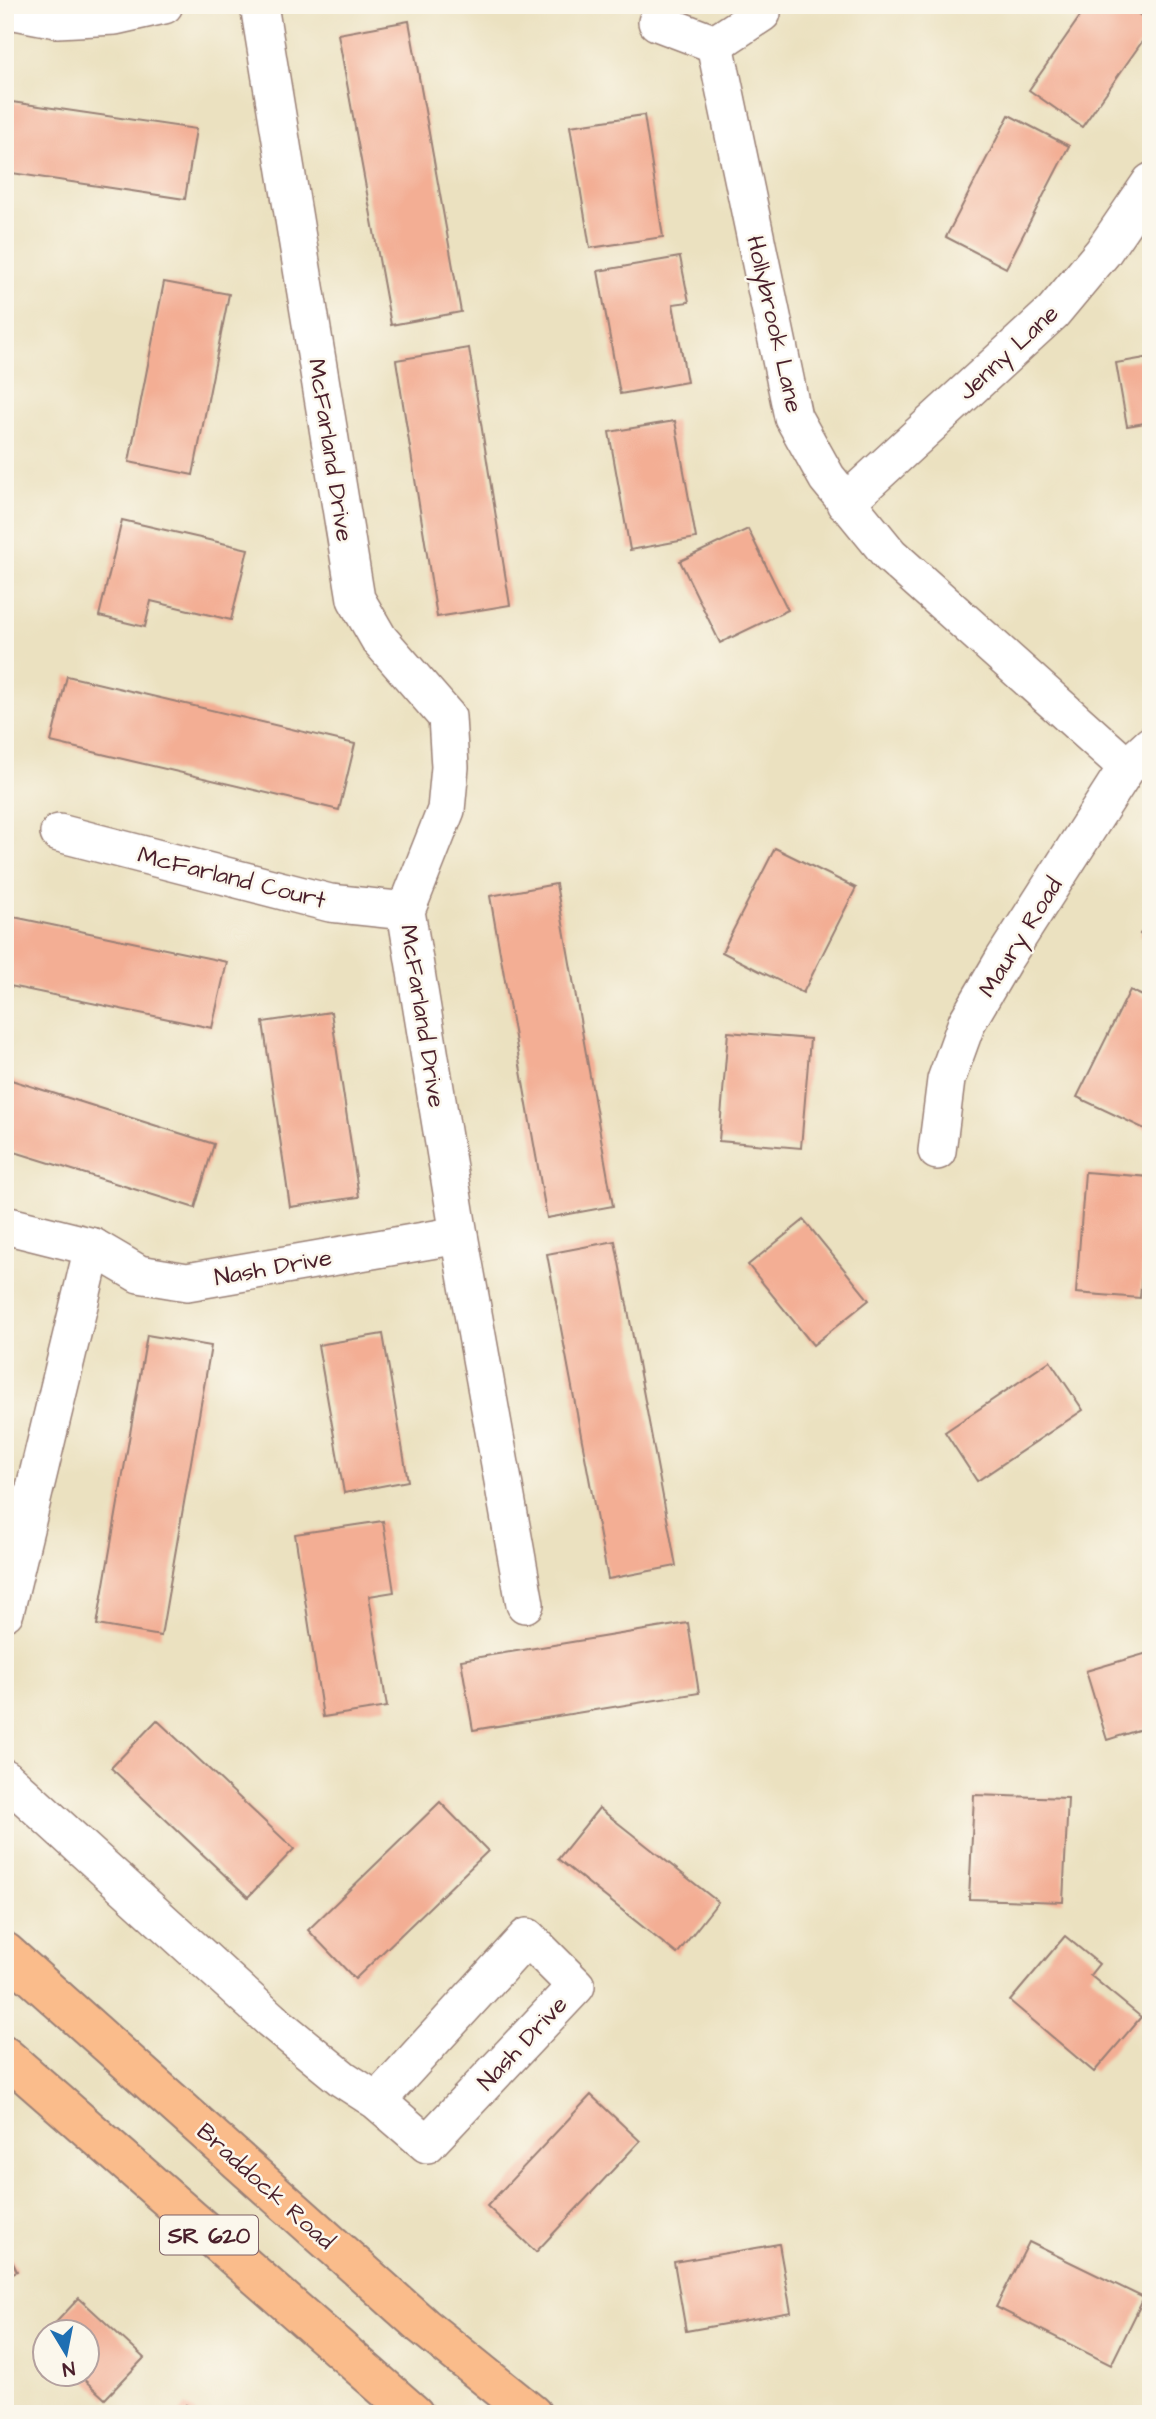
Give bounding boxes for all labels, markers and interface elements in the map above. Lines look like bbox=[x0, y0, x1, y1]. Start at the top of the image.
street label: Hollybrook Lane bbox=[736, 232, 811, 416]
street label: Jenny Lane bbox=[951, 297, 1067, 409]
street label: McFarland Drive bbox=[299, 356, 361, 544]
street label: McFarland Court bbox=[134, 838, 330, 918]
street label: Maury Road bbox=[971, 871, 1072, 1004]
street label: McFarland Drive bbox=[391, 922, 453, 1110]
street label: Nash Drive bbox=[212, 1241, 335, 1295]
street label: Nash Drive bbox=[470, 1989, 576, 2099]
street label: Braddock Road bbox=[189, 2115, 342, 2258]
road number: SR 620 bbox=[160, 2216, 258, 2254]
north arrow bbox=[32, 2318, 102, 2388]
text: N bbox=[60, 2354, 77, 2383]

